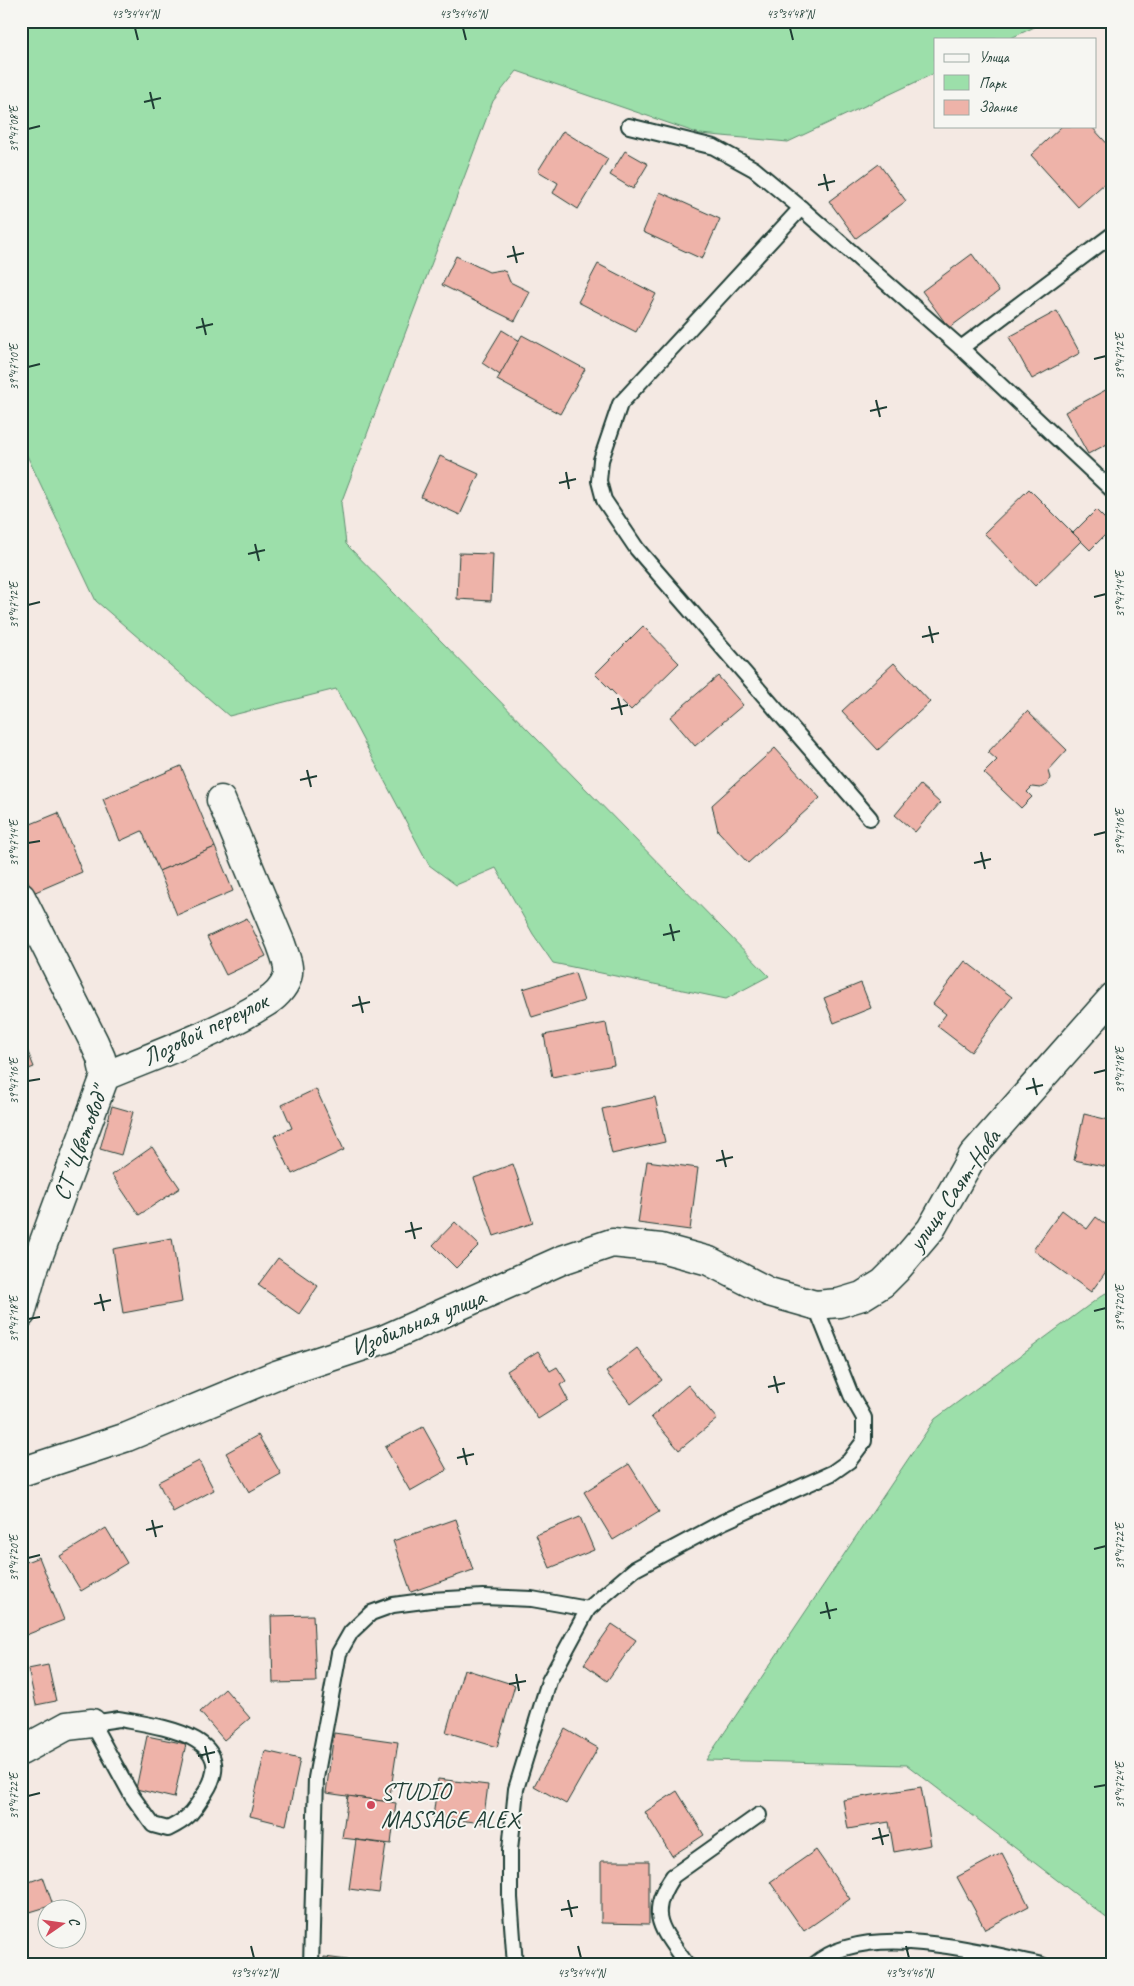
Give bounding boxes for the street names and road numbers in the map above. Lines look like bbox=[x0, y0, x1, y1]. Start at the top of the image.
street label: Лозовой переулок bbox=[138, 985, 275, 1073]
street label: СТ "Цветовод" bbox=[46, 1079, 116, 1204]
street label: улица Саят-Нова bbox=[900, 1122, 1008, 1258]
street label: Изобильная улица bbox=[346, 1281, 491, 1364]

